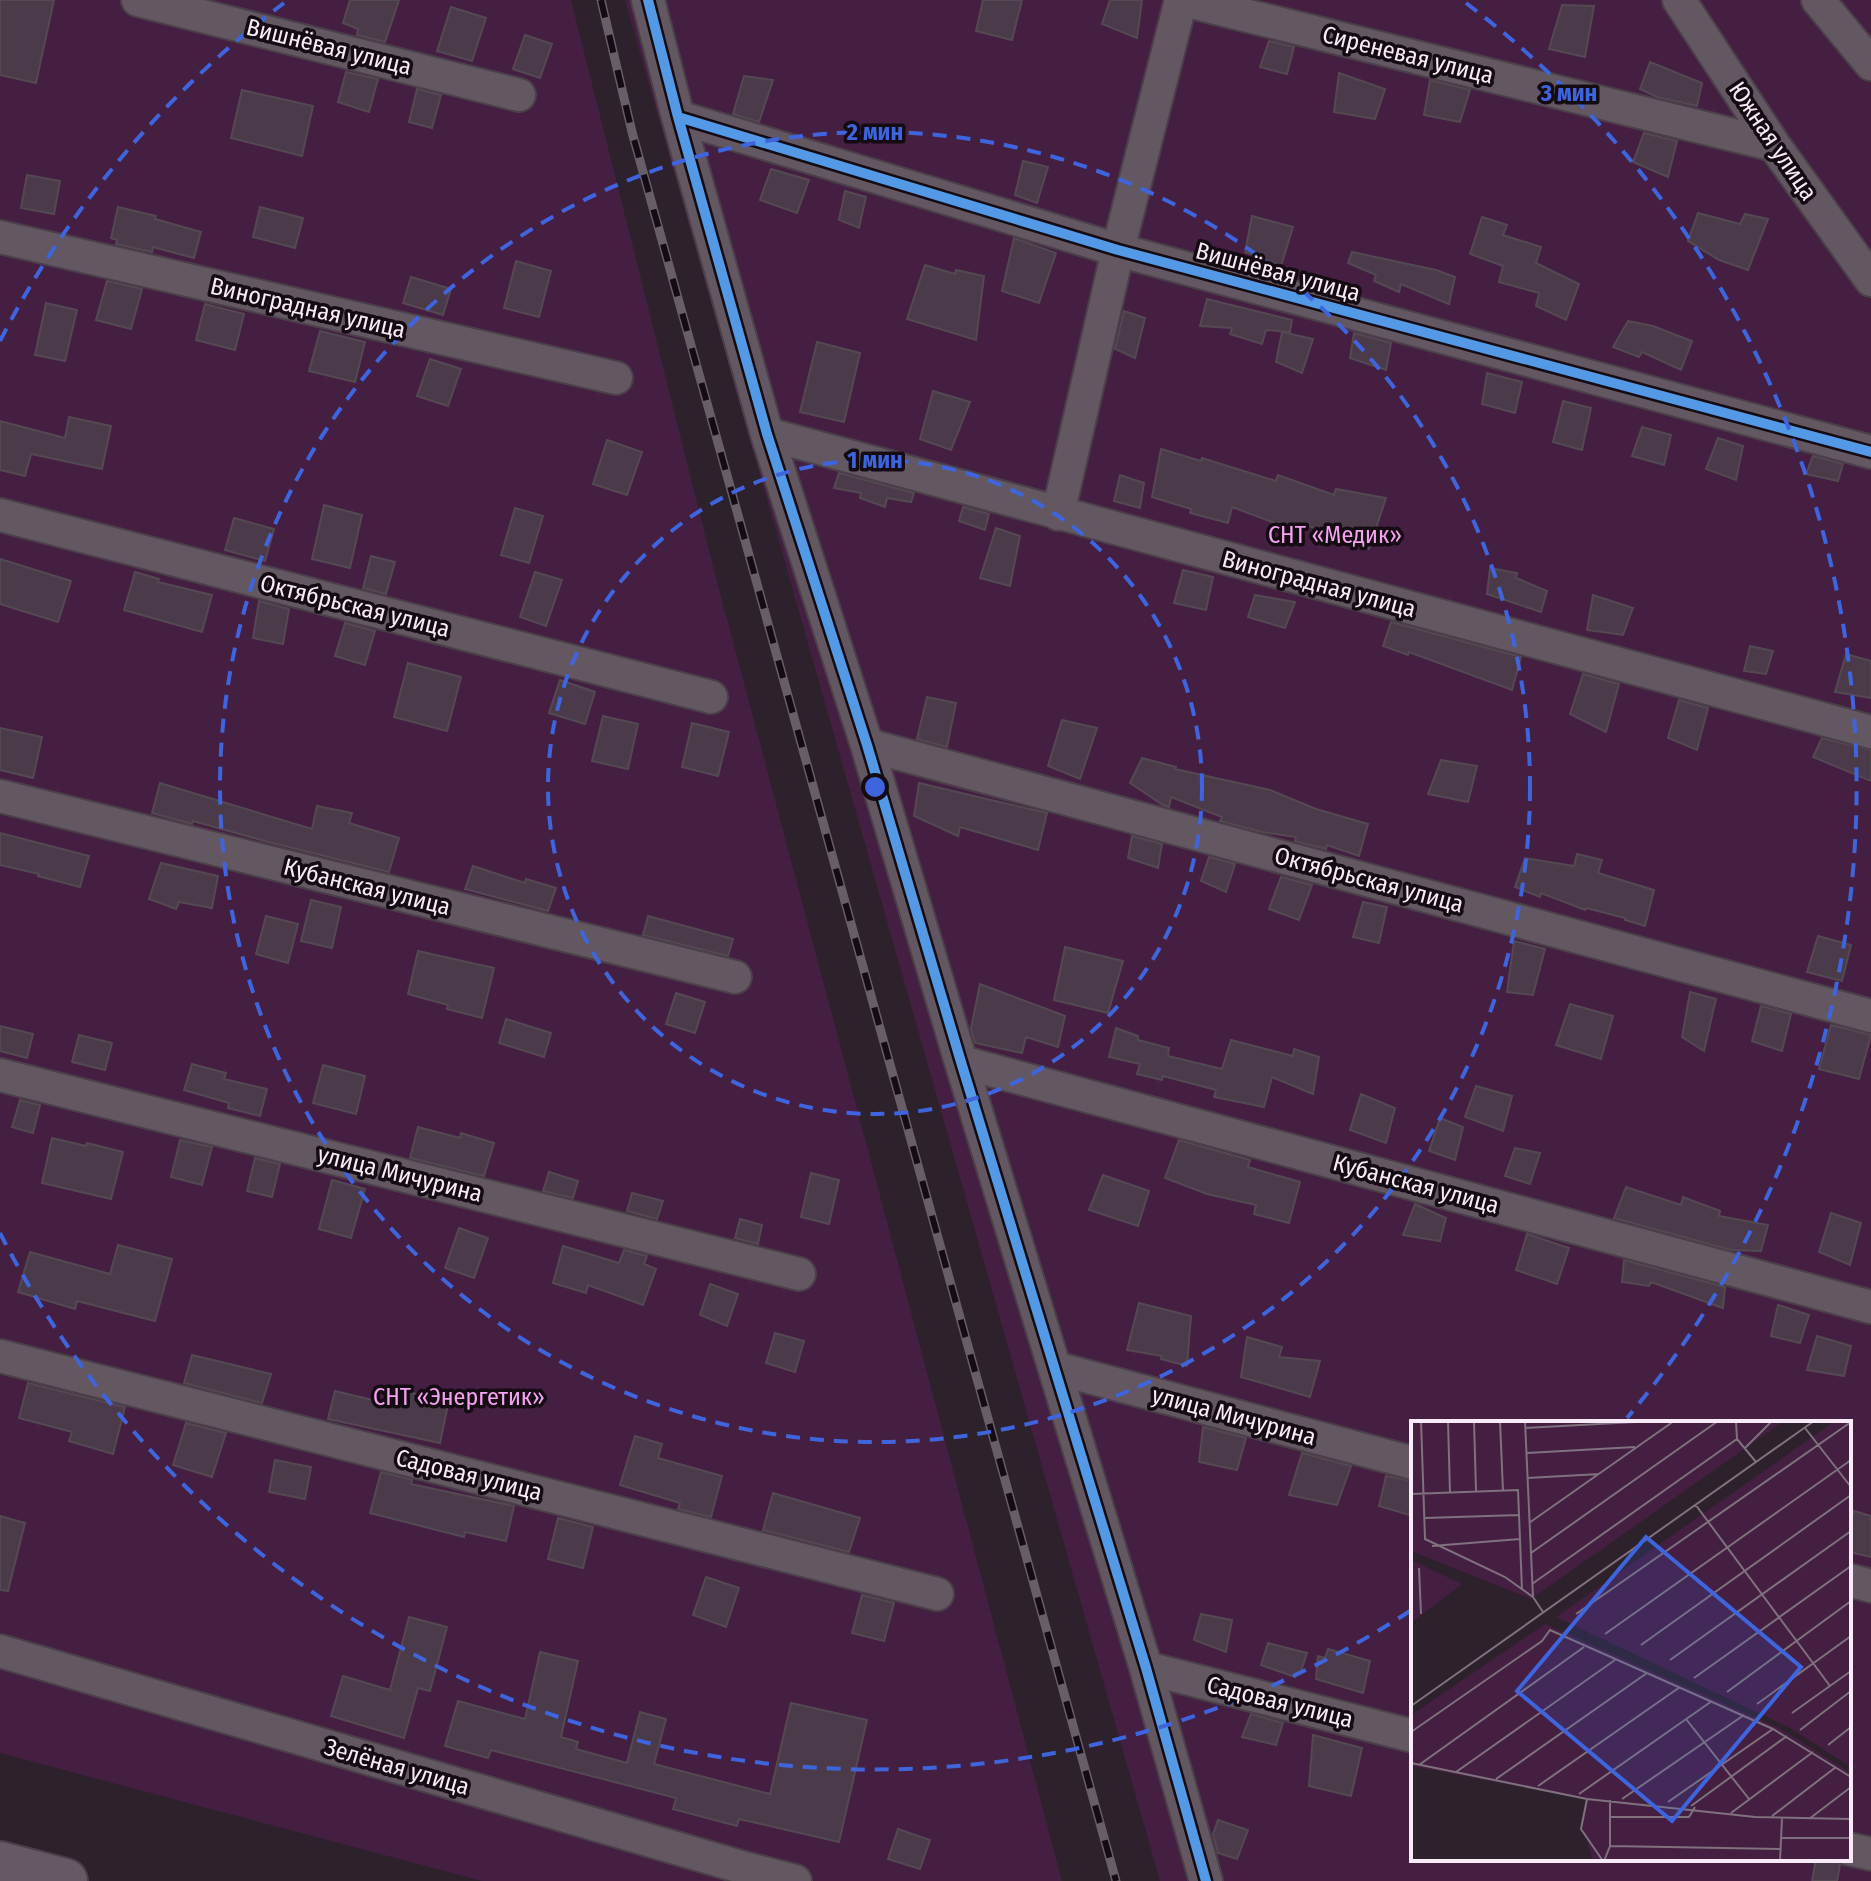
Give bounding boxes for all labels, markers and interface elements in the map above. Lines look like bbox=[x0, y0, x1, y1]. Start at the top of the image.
street label: Вишнёвая улица bbox=[244, 13, 414, 81]
street label: Сиреневая улица bbox=[1320, 20, 1496, 90]
street label: Южная улица bbox=[1723, 76, 1823, 206]
text: 3 мин bbox=[1540, 79, 1597, 107]
text: 2 мин bbox=[846, 118, 903, 146]
street label: Вишнёвая улица bbox=[1193, 237, 1363, 307]
street label: Виноградная улица bbox=[208, 272, 408, 344]
text: 1 мин bbox=[847, 446, 903, 474]
park label: СНТ «Медик» bbox=[1268, 521, 1402, 549]
street label: Виноградная улица bbox=[1219, 545, 1419, 623]
street label: Октябрьская улица bbox=[257, 569, 453, 643]
centre of rings bbox=[861, 773, 889, 801]
street label: Октябрьская улица bbox=[1271, 841, 1467, 919]
street label: Кубанская улица bbox=[281, 853, 453, 921]
street label: улица Мичурина bbox=[315, 1140, 485, 1208]
street label: Кубанская улица bbox=[1330, 1148, 1502, 1220]
street label: улица Мичурина bbox=[1149, 1381, 1319, 1451]
park label: СНТ «Энергетик» bbox=[373, 1383, 545, 1411]
inset map bbox=[1411, 1421, 1851, 1861]
street label: Садовая улица bbox=[393, 1443, 545, 1507]
street label: Садовая улица bbox=[1204, 1670, 1356, 1734]
street label: Зелёная улица bbox=[321, 1733, 473, 1801]

